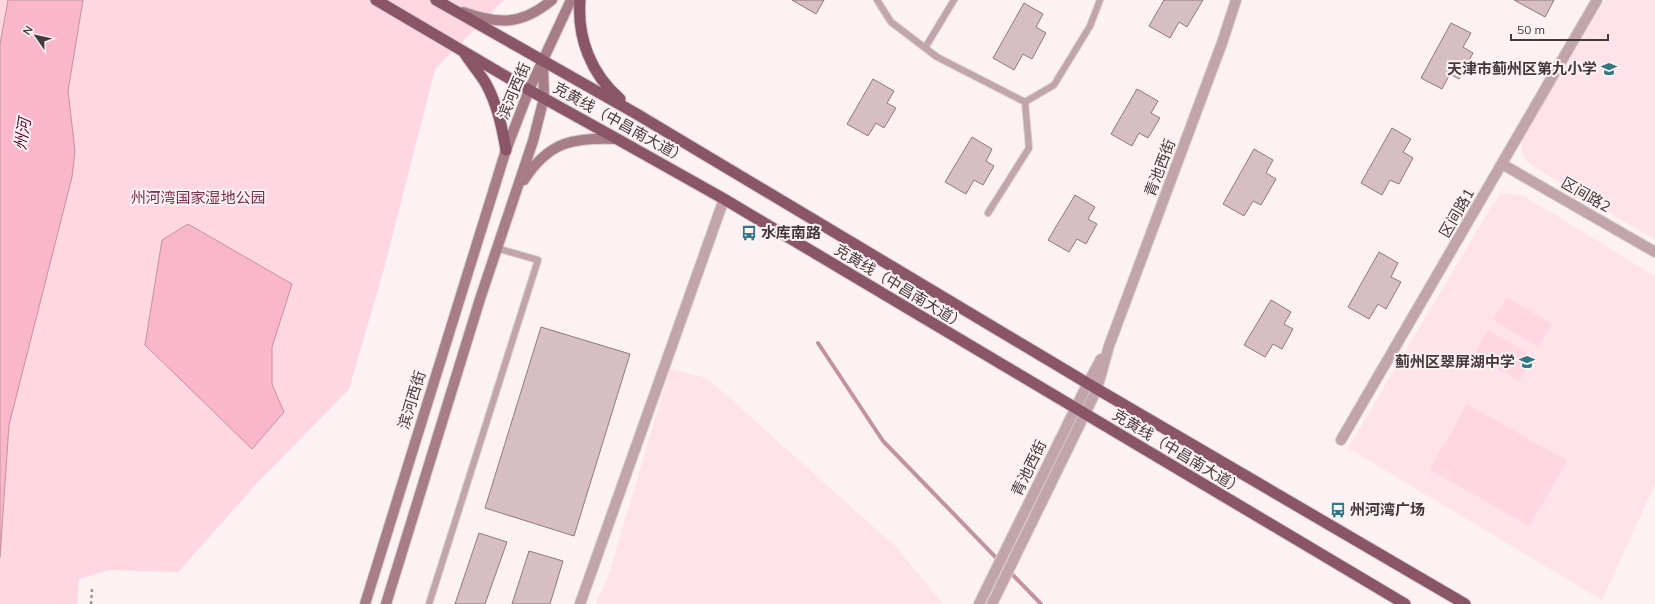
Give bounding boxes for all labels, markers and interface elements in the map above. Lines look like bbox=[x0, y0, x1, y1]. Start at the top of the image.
north arrow bbox=[16, 16, 56, 56]
scale bar bbox=[1511, 16, 1608, 42]
text: 50 m bbox=[1517, 22, 1545, 37]
text: N bbox=[20, 23, 36, 38]
street label: 滨河西街 bbox=[493, 59, 534, 122]
place label: 天津市蓟州区第九小学 bbox=[1447, 59, 1597, 78]
school or university icon: 天津市蓟州区第九小学 bbox=[1600, 60, 1618, 78]
street label: 克黄线（中昌南大道） bbox=[550, 78, 690, 167]
water label: 州河 bbox=[10, 114, 35, 151]
street label: 青池西街 bbox=[1140, 136, 1179, 199]
street label: 区间路2 bbox=[1558, 173, 1614, 216]
street label: 区间路1 bbox=[1435, 185, 1478, 241]
park label: 州河湾国家湿地公园 bbox=[130, 188, 266, 207]
place label: 水库南路 bbox=[761, 223, 821, 242]
bus stop icon: 水库南路 bbox=[740, 224, 758, 242]
street label: 克黄线（中昌南大道） bbox=[831, 240, 969, 333]
place label: 蓟州区翠屏湖中学 bbox=[1395, 352, 1515, 371]
school or university icon: 蓟州区翠屏湖中学 bbox=[1518, 353, 1536, 371]
street label: 滨河西街 bbox=[394, 368, 429, 431]
street label: 克黄线（中昌南大道） bbox=[1109, 405, 1247, 498]
street label: 青池西街 bbox=[1007, 437, 1050, 499]
place label: 州河湾广场 bbox=[1350, 500, 1425, 519]
bus stop icon: 州河湾广场 bbox=[1329, 501, 1347, 519]

